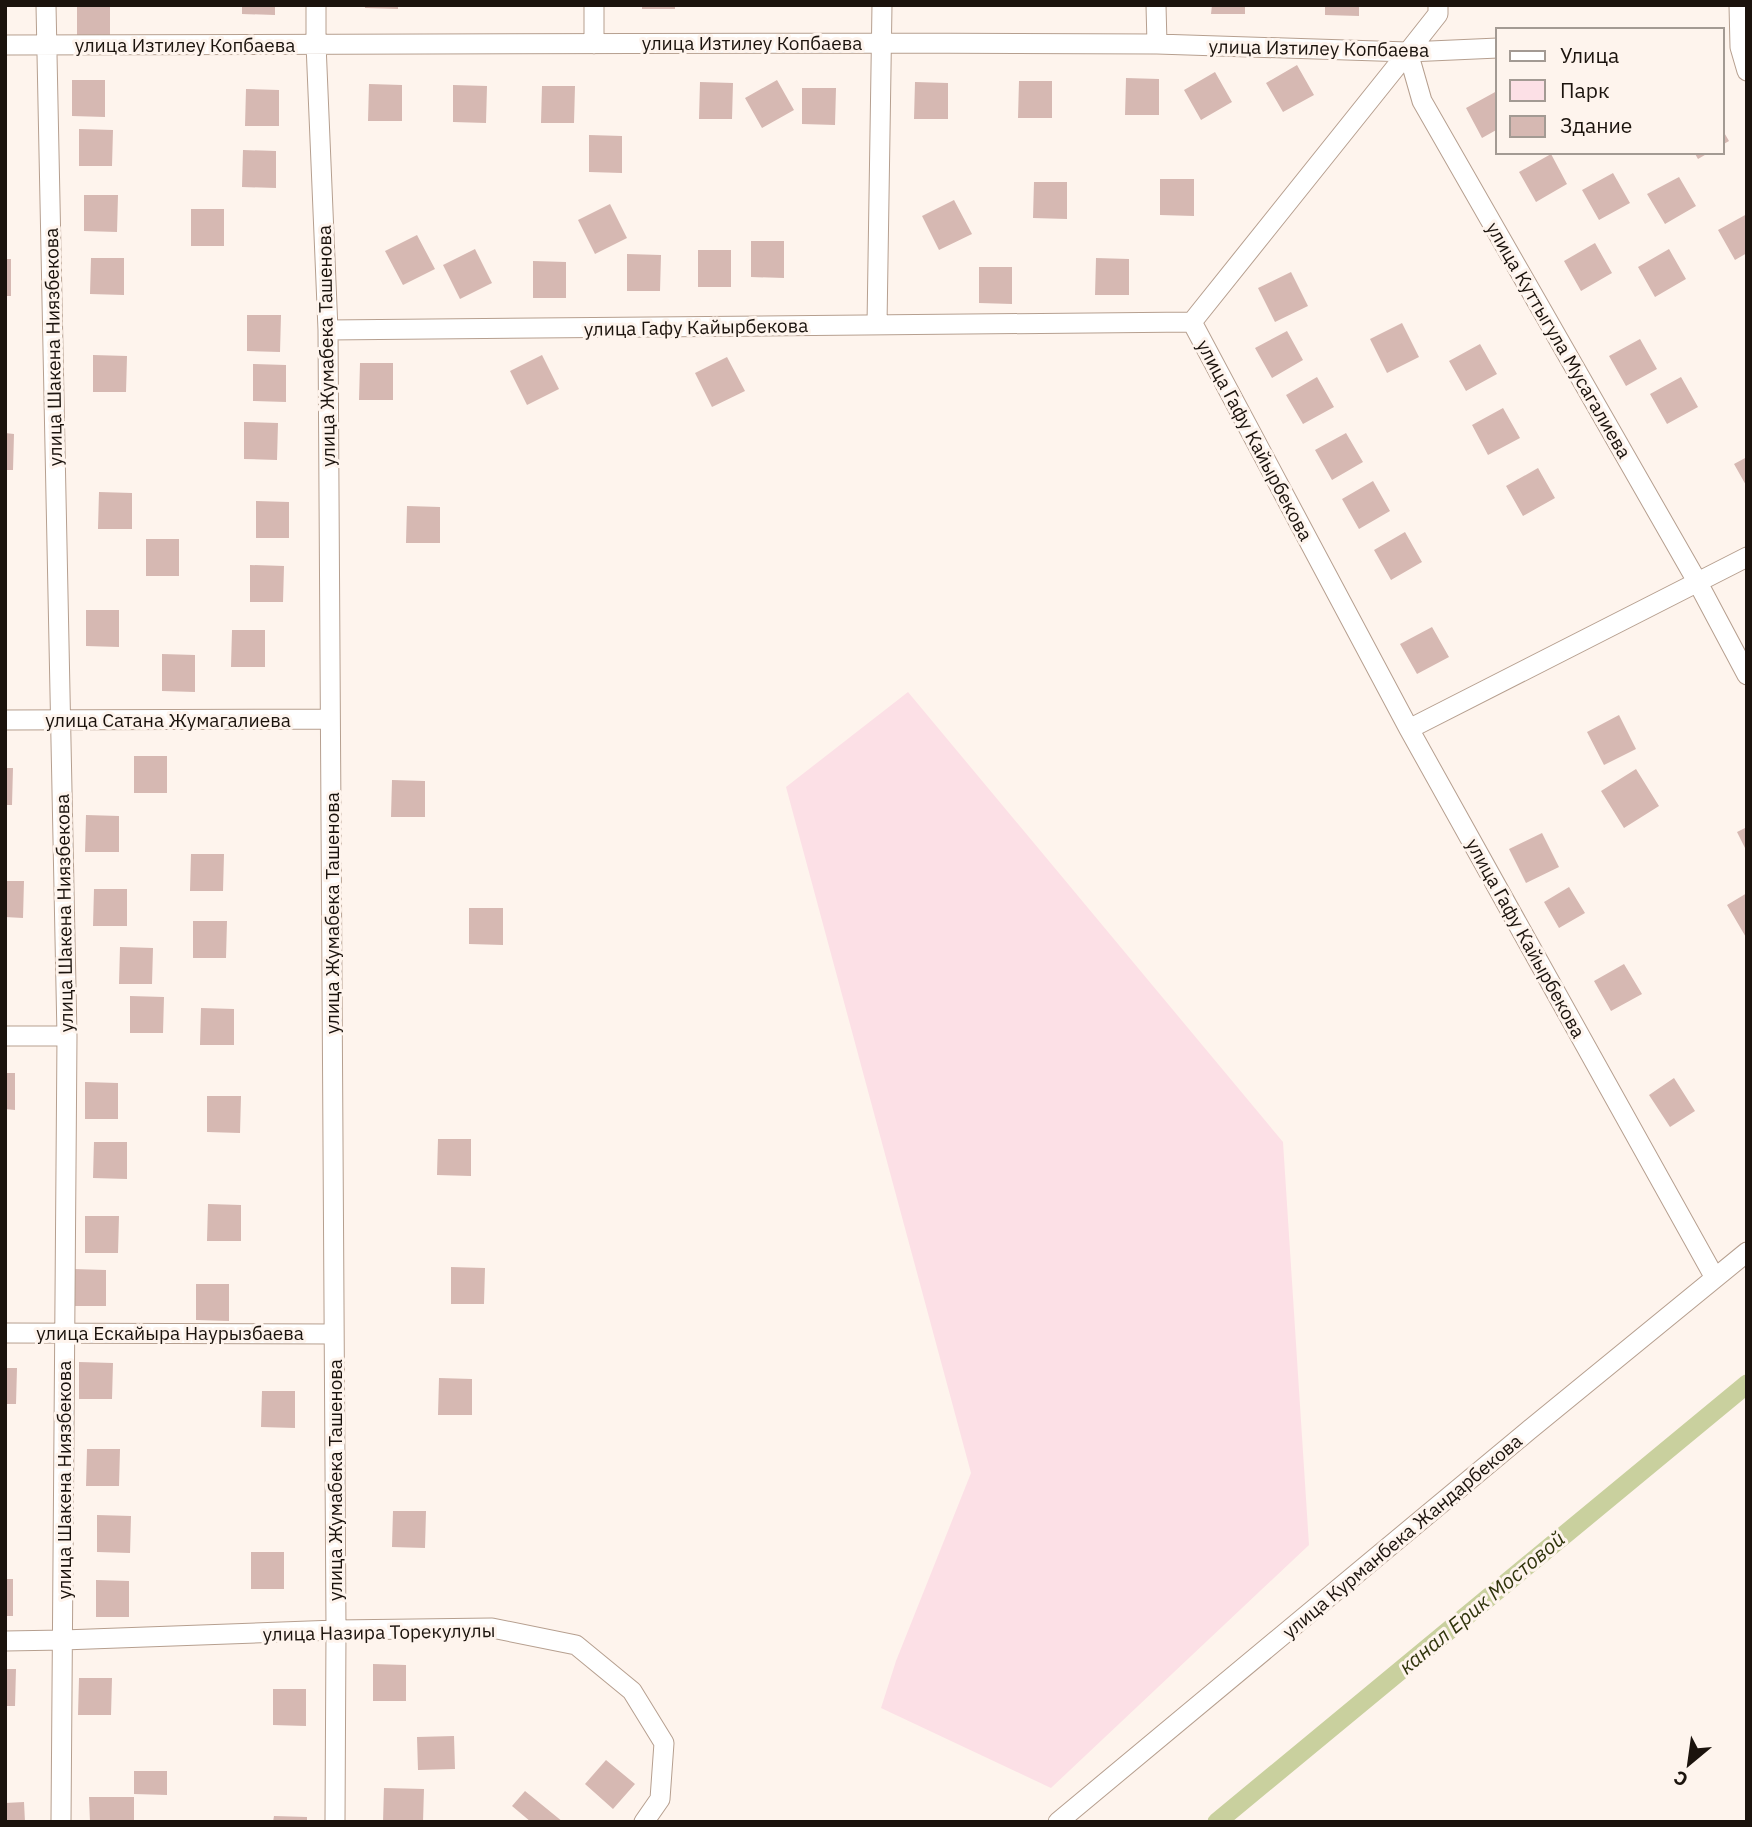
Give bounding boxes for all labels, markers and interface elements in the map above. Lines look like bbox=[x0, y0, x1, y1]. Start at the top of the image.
legend bbox=[1496, 28, 1724, 154]
street label: улица Изтилеу Копбаева bbox=[642, 31, 862, 55]
street label: улица Изтилеу Копбаева bbox=[75, 33, 295, 57]
street label: улица Изтилеу Копбаева bbox=[1209, 34, 1429, 62]
text: Улица bbox=[1560, 41, 1619, 69]
text: Парк bbox=[1560, 76, 1610, 104]
text: Здание bbox=[1560, 111, 1632, 139]
street label: улица Куттыгула Мусагалиева bbox=[1481, 217, 1637, 463]
street label: улица Жумабека Ташенова bbox=[312, 225, 340, 467]
street label: улица Шакена Ниязбекова bbox=[39, 227, 67, 467]
street label: улица Гафу Кайырбекова bbox=[584, 313, 808, 341]
street label: улица Гафу Кайырбекова bbox=[1192, 335, 1318, 545]
street label: улица Сатана Жумагалиева bbox=[45, 708, 291, 732]
street label: улица Жумабека Ташенова bbox=[320, 792, 344, 1034]
street label: улица Шакена Ниязбекова bbox=[50, 793, 78, 1033]
street label: улица Гафу Кайырбекова bbox=[1461, 834, 1591, 1042]
street label: улица Ескайыра Наурызбаева bbox=[36, 1321, 304, 1345]
street label: улица Жумабека Ташенова bbox=[323, 1359, 347, 1601]
street label: улица Шакена Ниязбекова bbox=[52, 1361, 76, 1599]
street label: улица Курманбека Жандарбекова bbox=[1277, 1429, 1527, 1643]
water label: канал Ерик Мостовой bbox=[1392, 1524, 1570, 1680]
street label: улица Назира Торекулулы bbox=[262, 1618, 496, 1646]
north arrow bbox=[1654, 1729, 1724, 1799]
text: С bbox=[1670, 1765, 1692, 1792]

